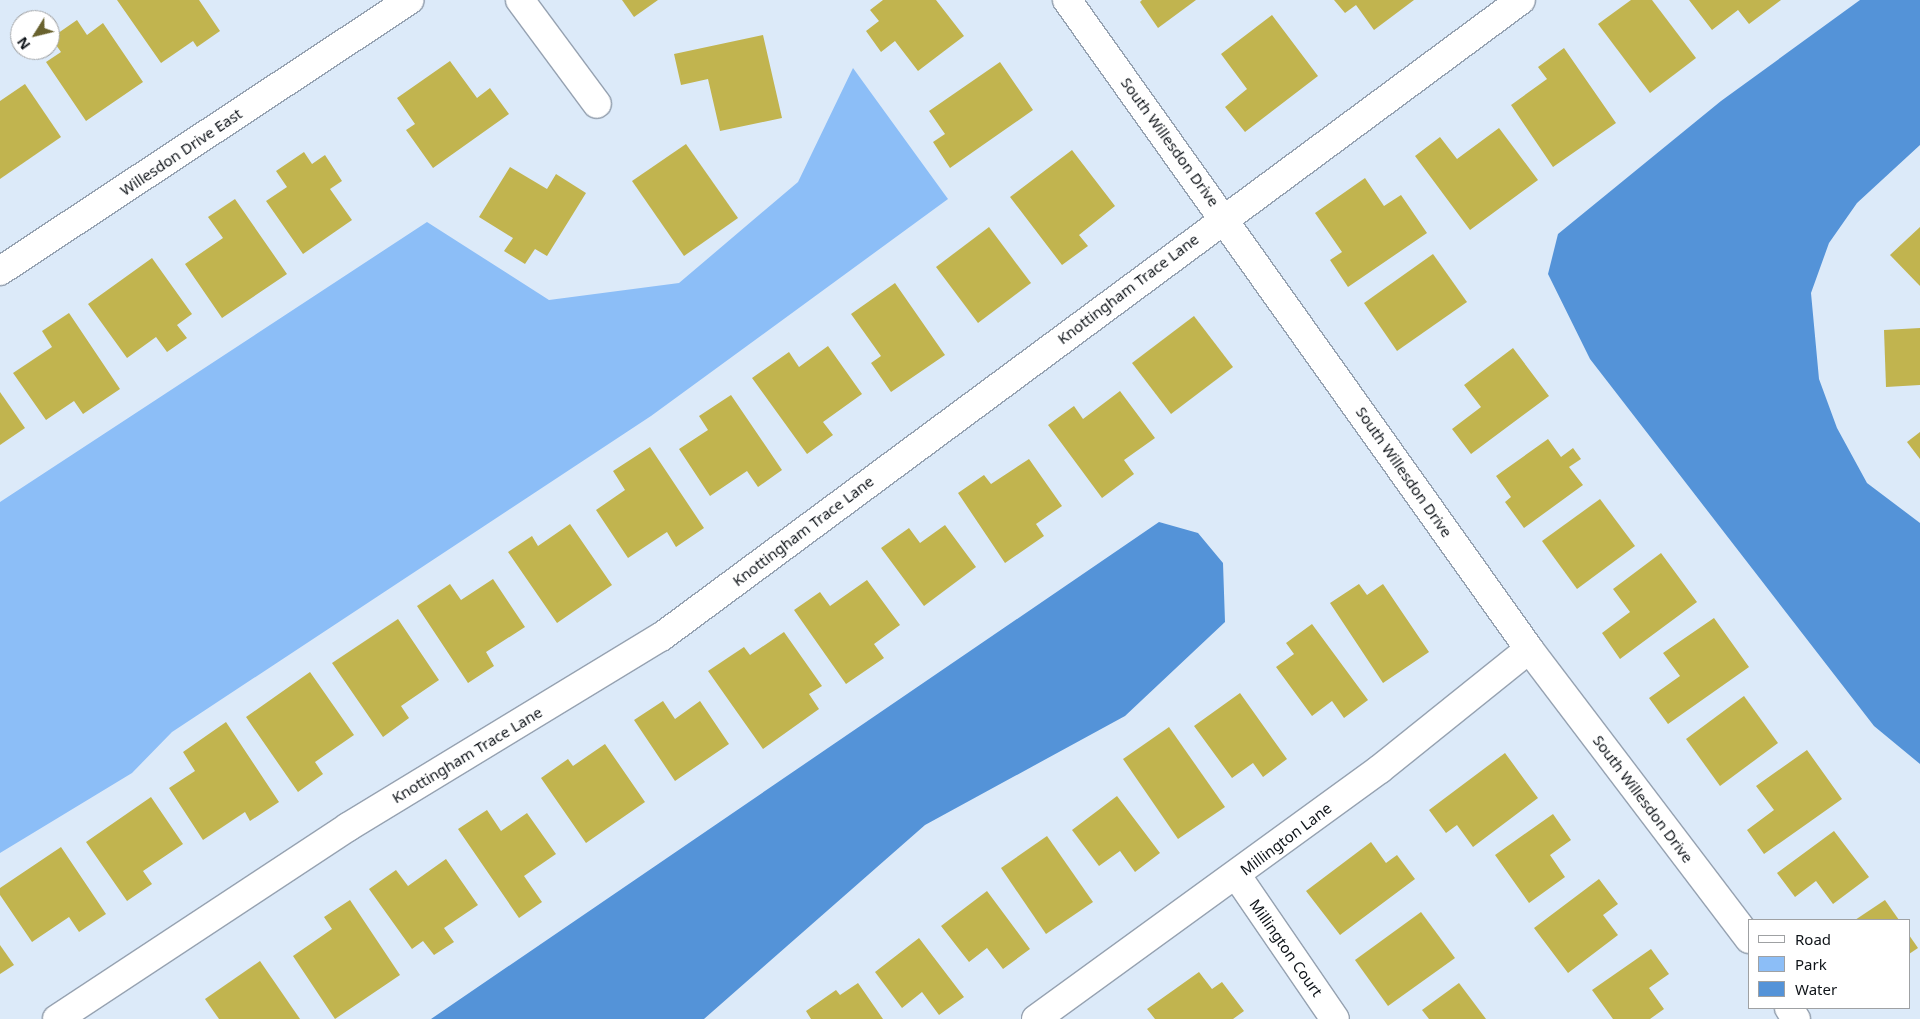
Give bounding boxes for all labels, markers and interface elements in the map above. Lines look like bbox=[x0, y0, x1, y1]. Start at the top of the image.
north arrow bbox=[10, 10, 60, 60]
text: N bbox=[12, 33, 34, 54]
street label: South Willesdon Drive bbox=[1117, 74, 1223, 210]
street label: Willesdon Drive East bbox=[117, 105, 245, 199]
street label: Knottingham Trace Lane bbox=[1054, 230, 1202, 348]
street label: South Willesdon Drive bbox=[1352, 403, 1456, 541]
street label: Knottingham Trace Lane bbox=[729, 472, 877, 590]
street label: Knottingham Trace Lane bbox=[389, 703, 545, 807]
street label: South Willesdon Drive bbox=[1589, 732, 1697, 866]
street label: Millington Lane bbox=[1237, 799, 1335, 879]
street label: Millington Court bbox=[1246, 896, 1326, 1000]
legend bbox=[1748, 919, 1910, 1009]
text: Road bbox=[1795, 929, 1831, 949]
text: Park bbox=[1795, 954, 1827, 974]
text: Water bbox=[1795, 979, 1837, 999]

